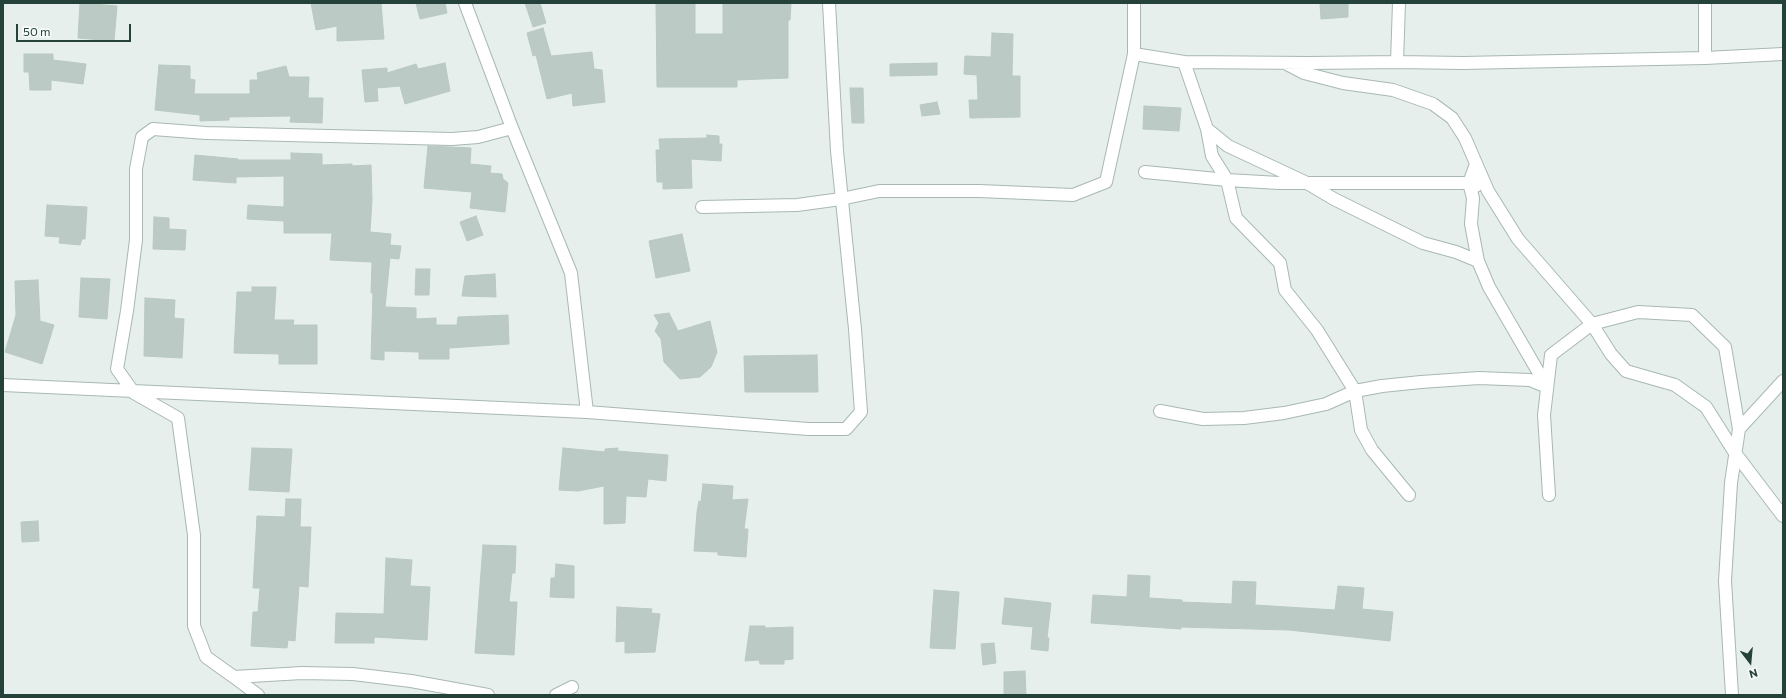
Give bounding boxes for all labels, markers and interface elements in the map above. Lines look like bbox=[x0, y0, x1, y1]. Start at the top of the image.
scale bar bbox=[18, 16, 133, 42]
text: 50 m bbox=[23, 24, 51, 38]
north arrow bbox=[1730, 642, 1770, 682]
text: N bbox=[1748, 667, 1759, 681]

